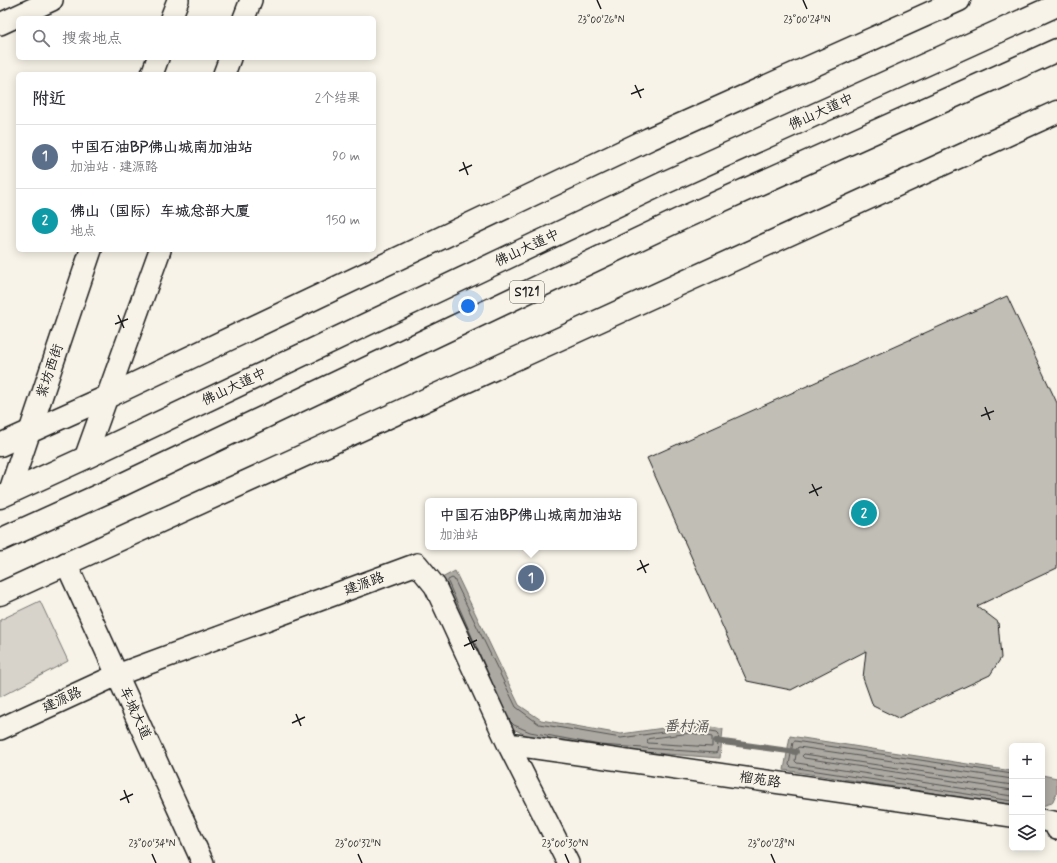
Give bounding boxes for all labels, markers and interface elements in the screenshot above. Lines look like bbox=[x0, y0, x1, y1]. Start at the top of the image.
text: 23°00'26"N bbox=[578, 13, 625, 27]
text: 23°00'24"N bbox=[783, 13, 831, 27]
search box bbox=[16, 16, 376, 60]
icon: search bbox=[30, 27, 52, 49]
text: 搜索地点 bbox=[62, 29, 122, 49]
text: 附近 bbox=[32, 88, 66, 110]
text: 2个结果 bbox=[315, 90, 360, 107]
street label: 佛山大道中 bbox=[785, 90, 857, 134]
text: 中国石油BP佛山城南加油站 bbox=[70, 138, 253, 158]
text: 1 bbox=[42, 148, 48, 165]
text: 90 m bbox=[332, 148, 360, 165]
text: 加油站 · 建源路 bbox=[70, 159, 158, 176]
text: 佛山（国际）车城总部大厦 bbox=[70, 202, 250, 222]
text: 2 bbox=[42, 212, 48, 229]
text: 150 m bbox=[326, 212, 360, 229]
text: 地点 bbox=[70, 223, 96, 240]
street label: 佛山大道中 bbox=[491, 225, 563, 271]
road number: S121 bbox=[510, 281, 544, 303]
your location bbox=[458, 296, 478, 316]
street label: 紫坊西街 bbox=[32, 342, 68, 400]
street label: 佛山大道中 bbox=[198, 364, 270, 410]
popup bbox=[425, 498, 637, 550]
pin: 2 bbox=[851, 498, 877, 528]
text: 中国石油BP佛山城南加油站 bbox=[439, 506, 623, 526]
text: 加油站 bbox=[439, 527, 478, 544]
pin: 1 bbox=[518, 563, 544, 593]
street label: 建源路 bbox=[341, 568, 387, 600]
street label: 建源路 bbox=[39, 683, 85, 717]
street label: 车城大道 bbox=[115, 684, 155, 742]
water label: 番村涌 bbox=[663, 717, 710, 737]
map controls bbox=[1009, 743, 1045, 851]
button: + bbox=[1009, 743, 1045, 779]
street label: 榴苑路 bbox=[738, 768, 782, 792]
button: − bbox=[1009, 779, 1045, 815]
button: layers bbox=[1009, 815, 1045, 851]
text: 23°00'34"N bbox=[129, 837, 176, 851]
text: 23°00'32"N bbox=[335, 837, 381, 851]
text: 23°00'30"N bbox=[542, 837, 589, 851]
text: 23°00'28"N bbox=[748, 837, 795, 851]

